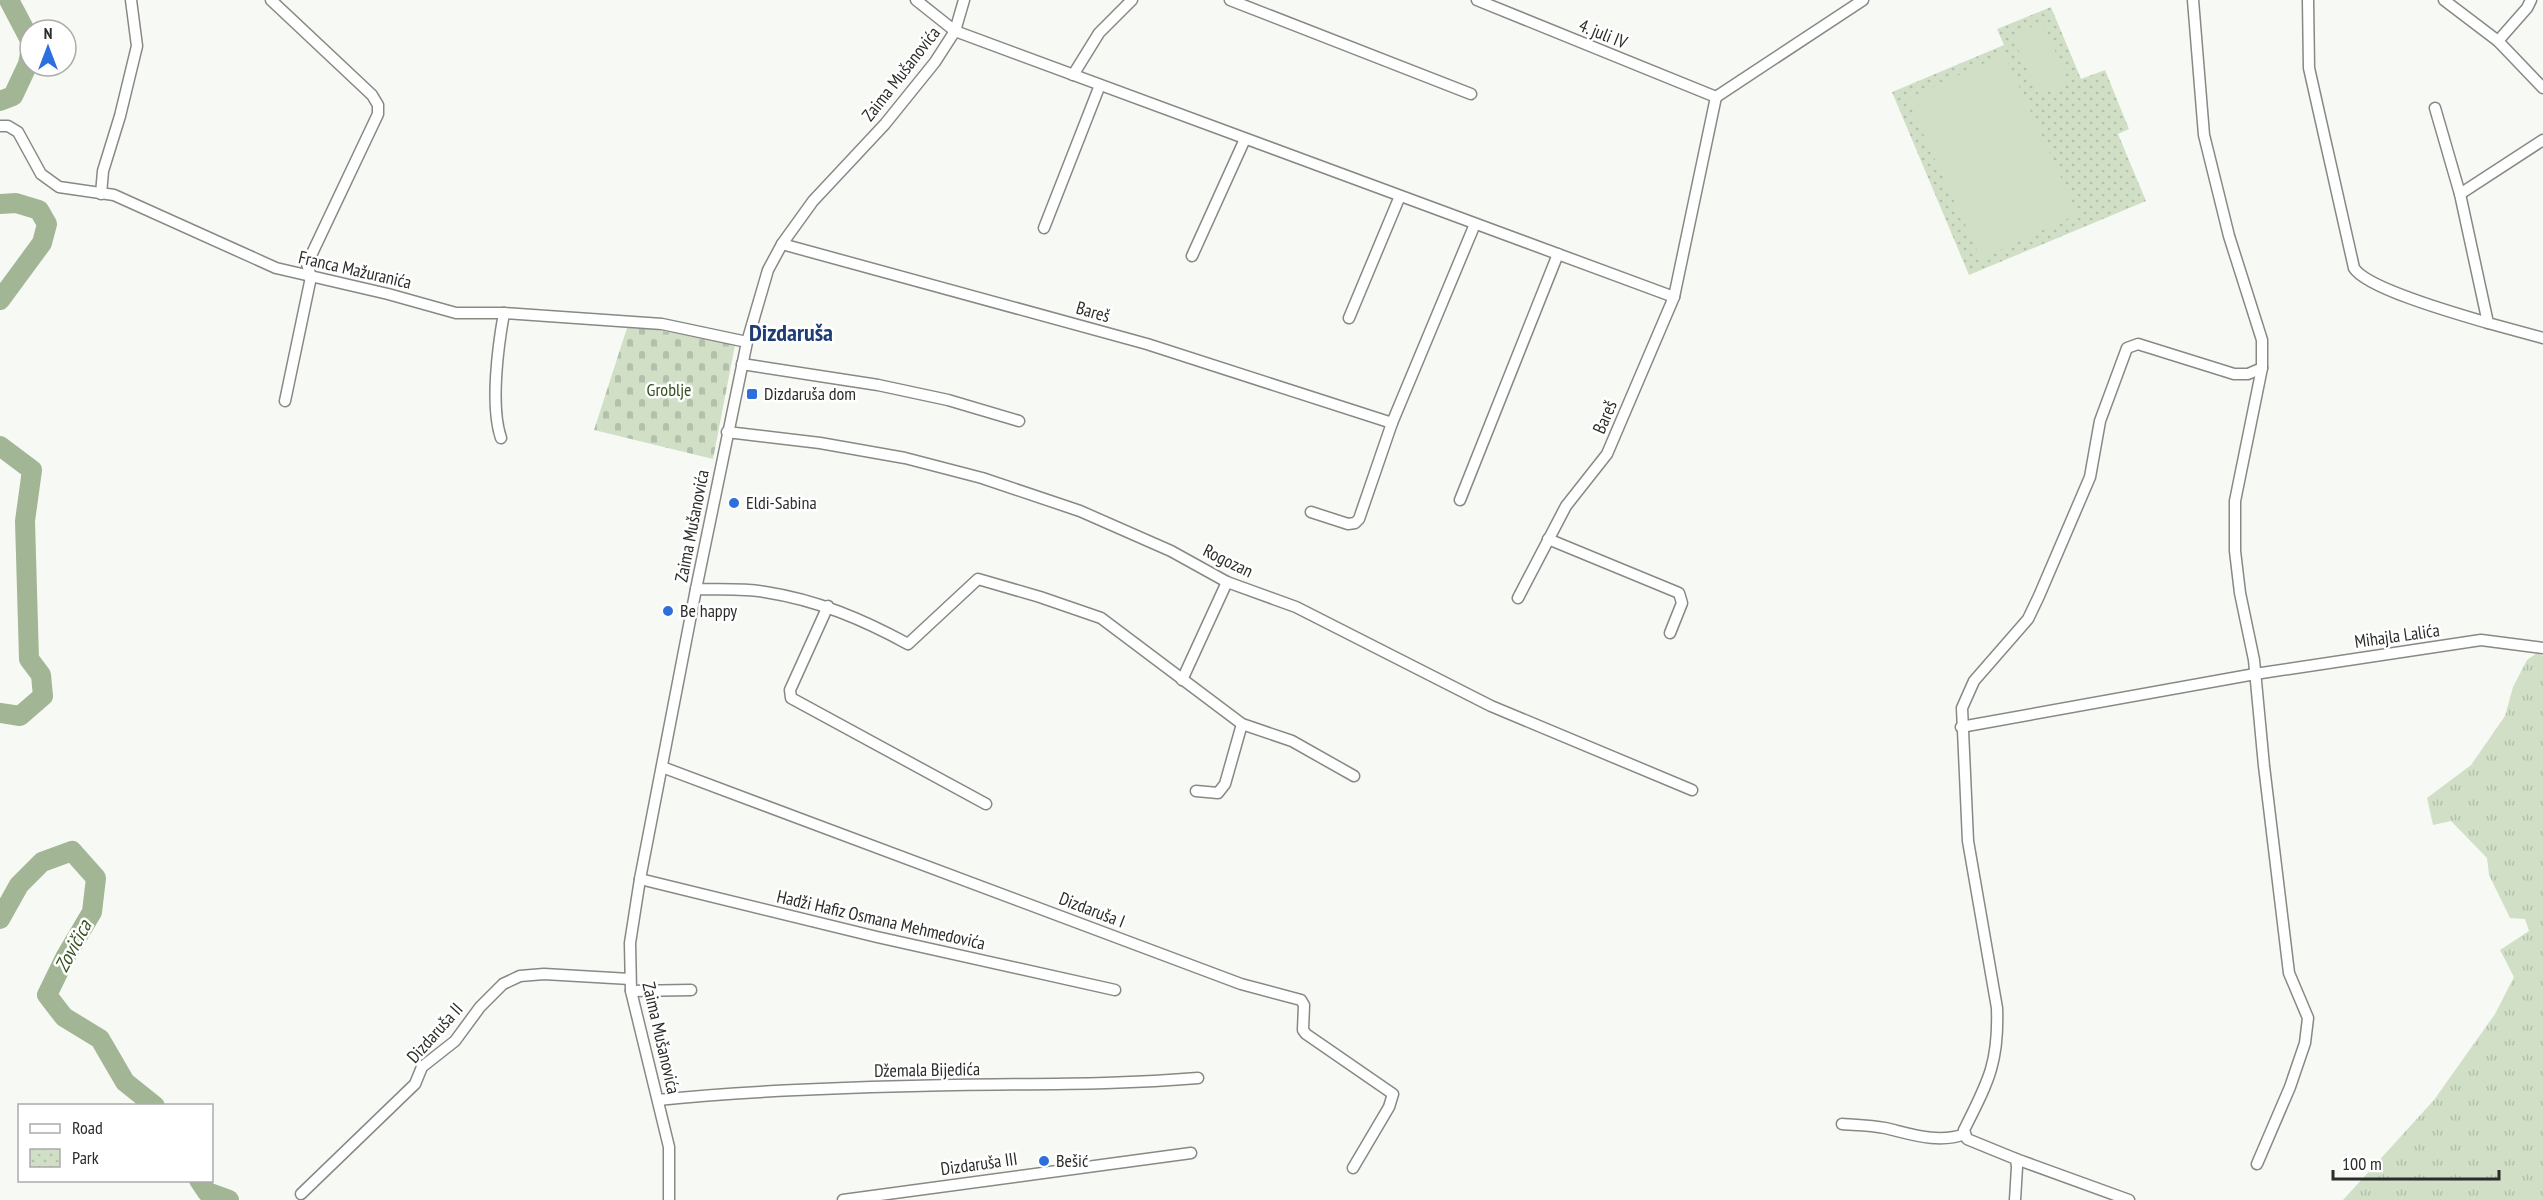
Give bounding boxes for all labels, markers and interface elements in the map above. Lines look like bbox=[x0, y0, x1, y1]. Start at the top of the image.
street label: 4. juli IV bbox=[1576, 13, 1631, 54]
north arrow bbox=[18, 18, 78, 78]
street label: Zaima Mušanovića bbox=[856, 22, 945, 126]
text: N bbox=[44, 23, 52, 43]
street label: Franca Mažuranića bbox=[296, 245, 414, 294]
street label: Bareš bbox=[1074, 296, 1113, 327]
district label: Dizdaruša bbox=[749, 317, 833, 348]
park label: Groblje bbox=[647, 378, 691, 401]
place label: Dizdaruša dom bbox=[764, 382, 856, 405]
marker: Dizdaruša dom bbox=[745, 387, 759, 401]
street label: Bareš bbox=[1587, 397, 1622, 437]
street label: Zaima Mušanovića bbox=[669, 468, 714, 584]
place label: Eldi-Sabina bbox=[746, 491, 817, 514]
marker: Eldi-Sabina bbox=[727, 496, 741, 510]
street label: Rogozan bbox=[1200, 539, 1257, 582]
place label: Be happy bbox=[680, 599, 737, 622]
marker: Be happy bbox=[661, 604, 675, 618]
street label: Mihajla Lalića bbox=[2353, 618, 2441, 653]
street label: Hadži Hafiz Osmana Mehmedovića bbox=[775, 884, 988, 955]
street label: Dizdaruša I bbox=[1056, 886, 1128, 933]
water label: Zovičica bbox=[49, 915, 98, 976]
street label: Zaima Mušanovića bbox=[637, 980, 686, 1096]
street label: Dizdaruša II bbox=[402, 998, 468, 1068]
street label: Džemala Bijedića bbox=[874, 1057, 980, 1082]
legend bbox=[18, 1104, 213, 1182]
text: Road bbox=[72, 1116, 103, 1139]
scale bar bbox=[2333, 1143, 2500, 1181]
text: Park bbox=[72, 1146, 99, 1169]
street label: Dizdaruša III bbox=[939, 1147, 1019, 1180]
place label: Bešić bbox=[1056, 1149, 1089, 1172]
text: 100 m bbox=[2342, 1152, 2382, 1175]
marker: Bešić bbox=[1037, 1154, 1051, 1168]

